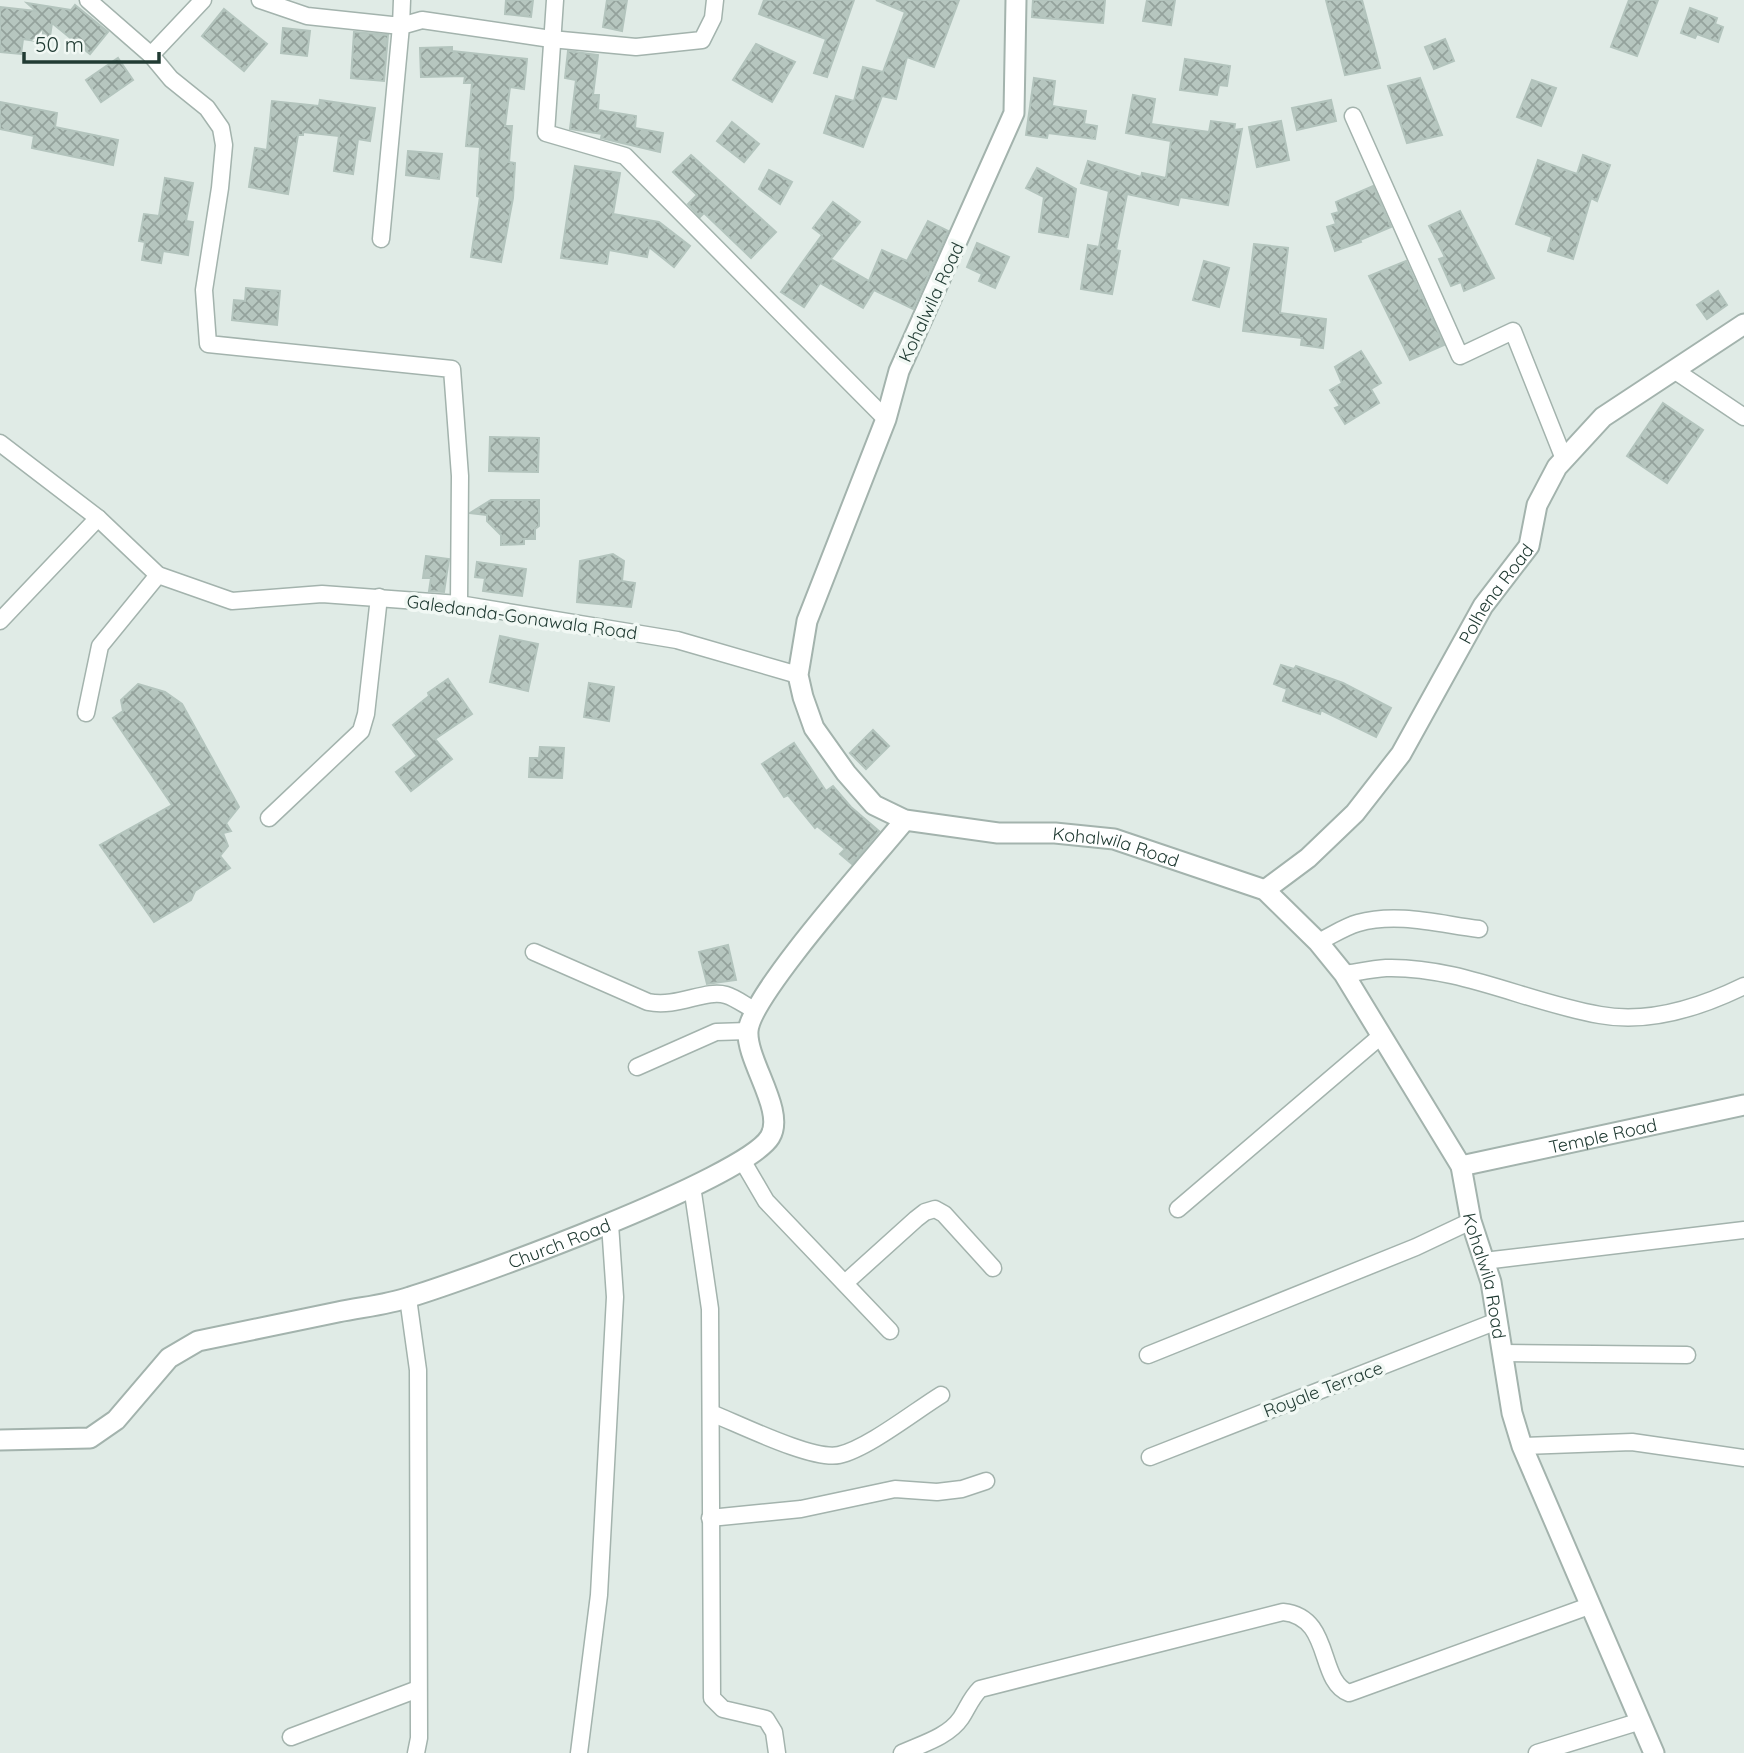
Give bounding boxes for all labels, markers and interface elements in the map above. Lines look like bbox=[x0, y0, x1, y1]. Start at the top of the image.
scale bar bbox=[24, 21, 159, 65]
text: 50 m bbox=[35, 31, 84, 57]
street label: Kohalwila Road bbox=[893, 238, 969, 366]
street label: Polhena Road bbox=[1453, 539, 1538, 648]
street label: Galedanda-Gonawala Road bbox=[405, 589, 639, 645]
street label: Kohalwila Road bbox=[1052, 821, 1182, 872]
street label: Temple Road bbox=[1547, 1113, 1659, 1158]
street label: Kohalwila Road bbox=[1458, 1211, 1511, 1340]
street label: Church Road bbox=[505, 1213, 614, 1273]
street label: Royale Terrace bbox=[1260, 1356, 1386, 1422]

